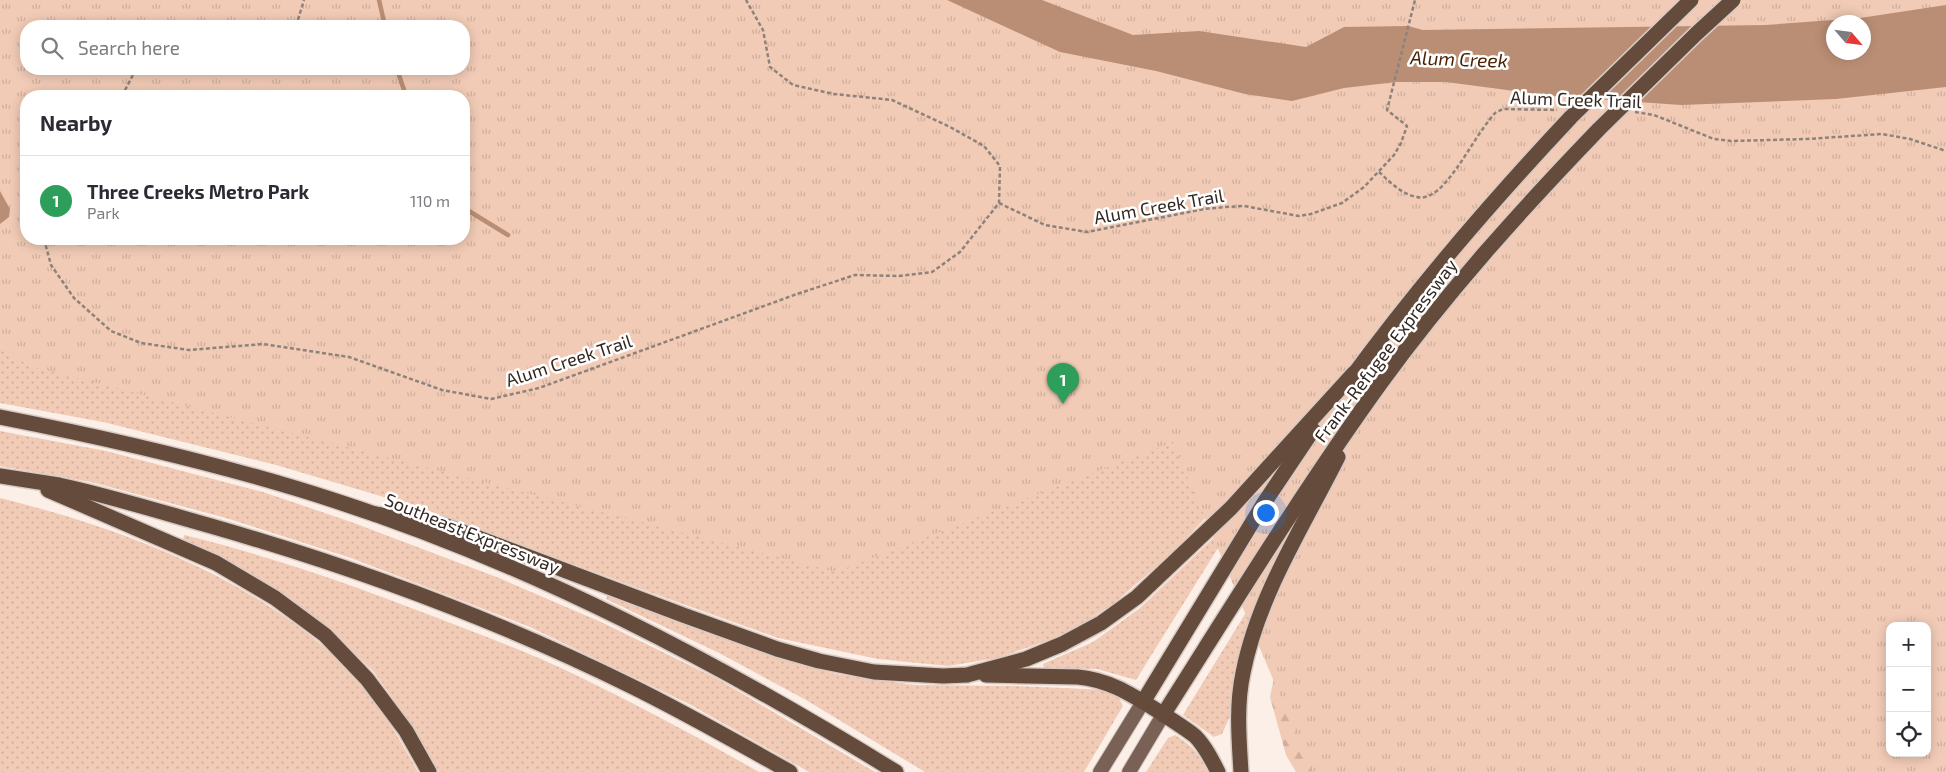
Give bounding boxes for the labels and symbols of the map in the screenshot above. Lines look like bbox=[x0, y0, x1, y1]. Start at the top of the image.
north arrow bbox=[1826, 15, 1871, 60]
water label: Alum Creek bbox=[1409, 45, 1508, 72]
street label: Alum Creek Trail bbox=[1510, 86, 1643, 112]
street label: Alum Creek Trail bbox=[1092, 184, 1226, 228]
street label: Frank-Refugee Expressway bbox=[1309, 254, 1462, 446]
street label: Alum Creek Trail bbox=[503, 329, 635, 391]
pin: 1 bbox=[1047, 363, 1079, 404]
street label: Southeast Expressway bbox=[382, 488, 563, 578]
your location bbox=[1253, 500, 1279, 526]

